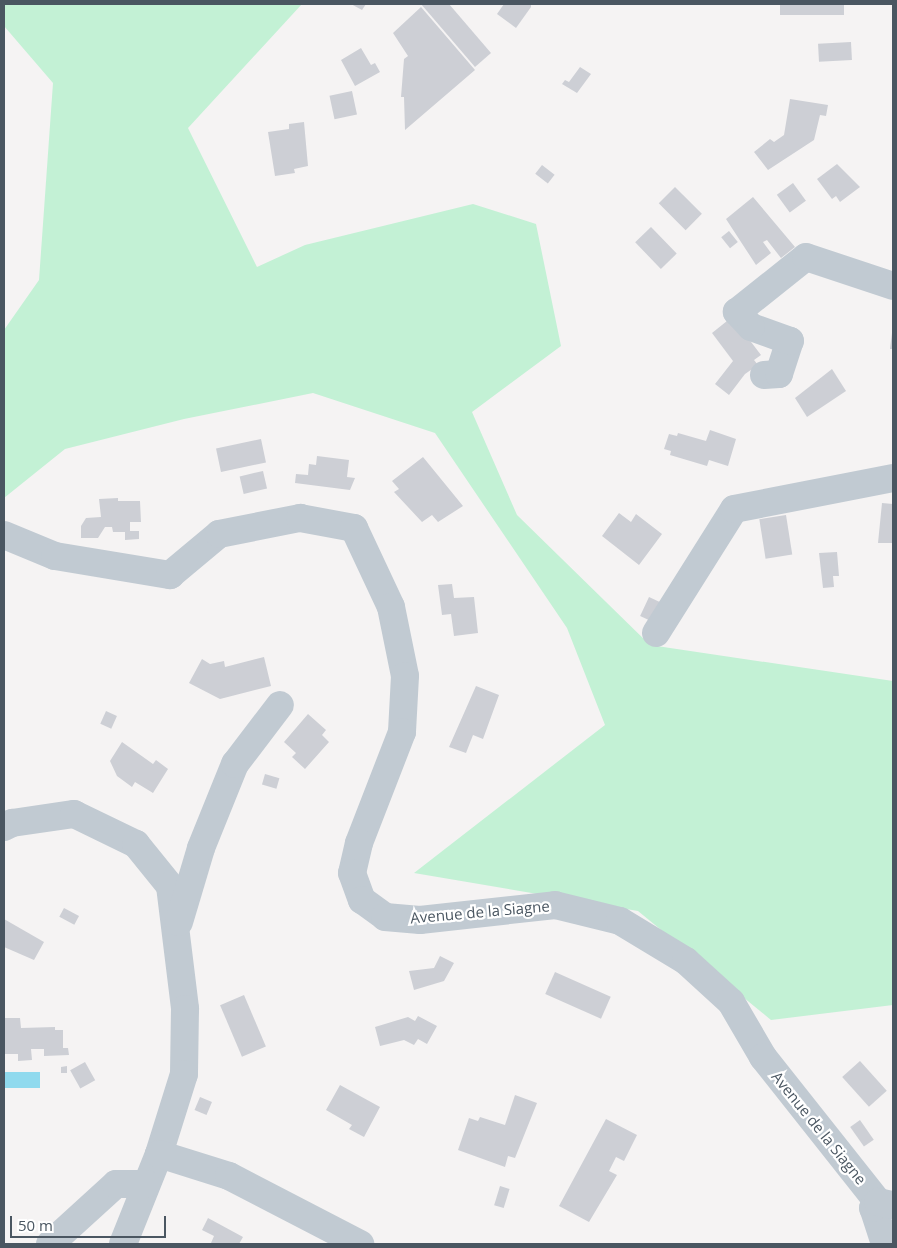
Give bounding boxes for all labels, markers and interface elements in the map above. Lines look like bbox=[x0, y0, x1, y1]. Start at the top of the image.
street label: Avenue de la Siagne bbox=[410, 897, 550, 927]
street label: Avenue de la Siagne bbox=[768, 1068, 870, 1188]
scale bar bbox=[12, 1206, 169, 1238]
text: 50 m bbox=[18, 1215, 53, 1235]

